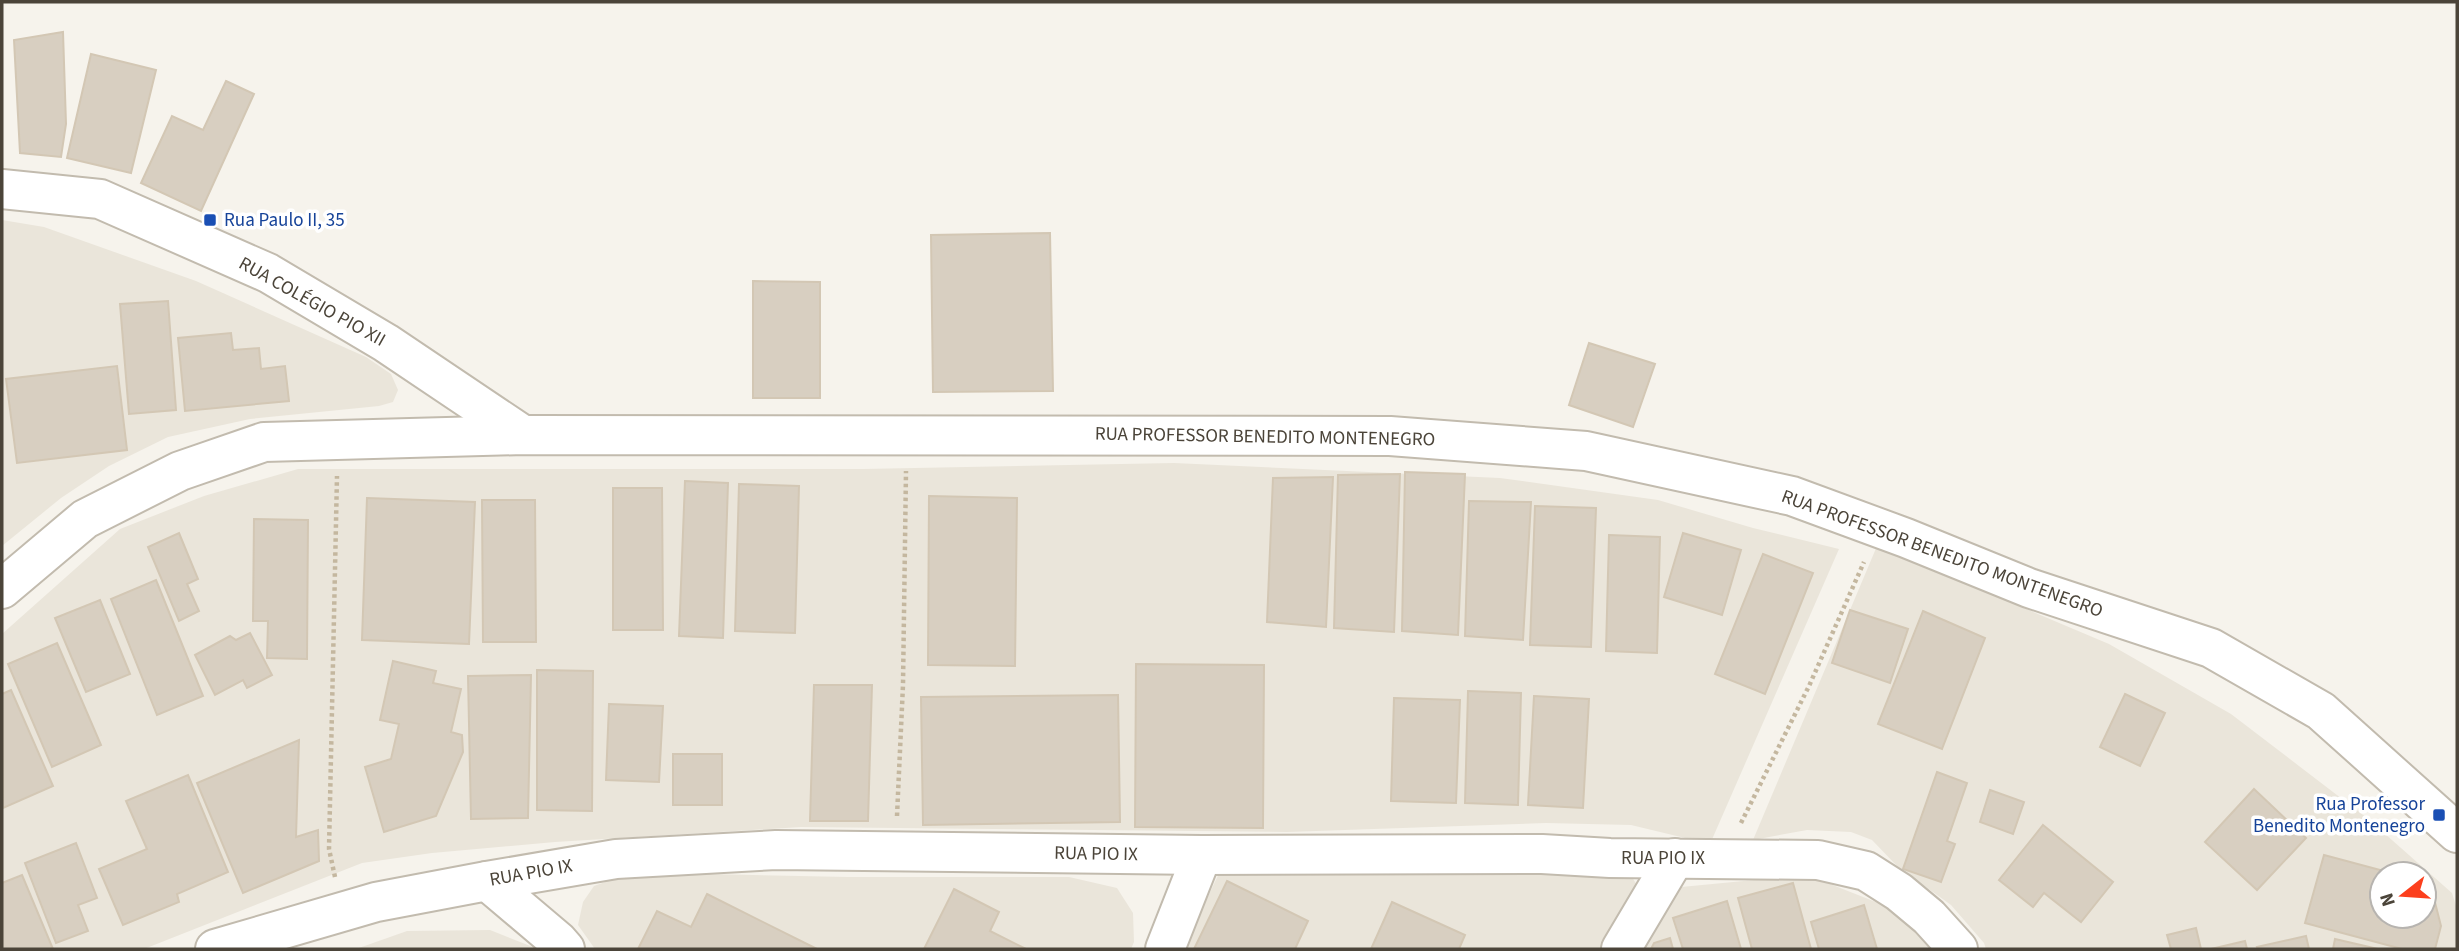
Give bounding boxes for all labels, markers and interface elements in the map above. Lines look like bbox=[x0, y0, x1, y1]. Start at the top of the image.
place label: Rua Paulo II, 35 bbox=[224, 207, 345, 234]
marker: Rua Paulo II, 35 bbox=[202, 212, 218, 228]
street label: RUA COLÉGIO PIO XII bbox=[234, 250, 390, 354]
street label: RUA PROFESSOR BENEDITO MONTENEGRO bbox=[1095, 421, 1435, 453]
street label: RUA PROFESSOR BENEDITO MONTENEGRO bbox=[1777, 483, 2107, 625]
place label: Rua Professor Benedito Montenegro bbox=[2253, 791, 2425, 840]
marker: Rua Professor Benedito Montenegro bbox=[2431, 807, 2447, 823]
street label: RUA PIO IX bbox=[1054, 840, 1138, 868]
street label: RUA PIO IX bbox=[1621, 845, 1705, 872]
street label: RUA PIO IX bbox=[487, 852, 575, 894]
north arrow bbox=[2368, 860, 2438, 930]
text: N bbox=[2373, 890, 2403, 910]

